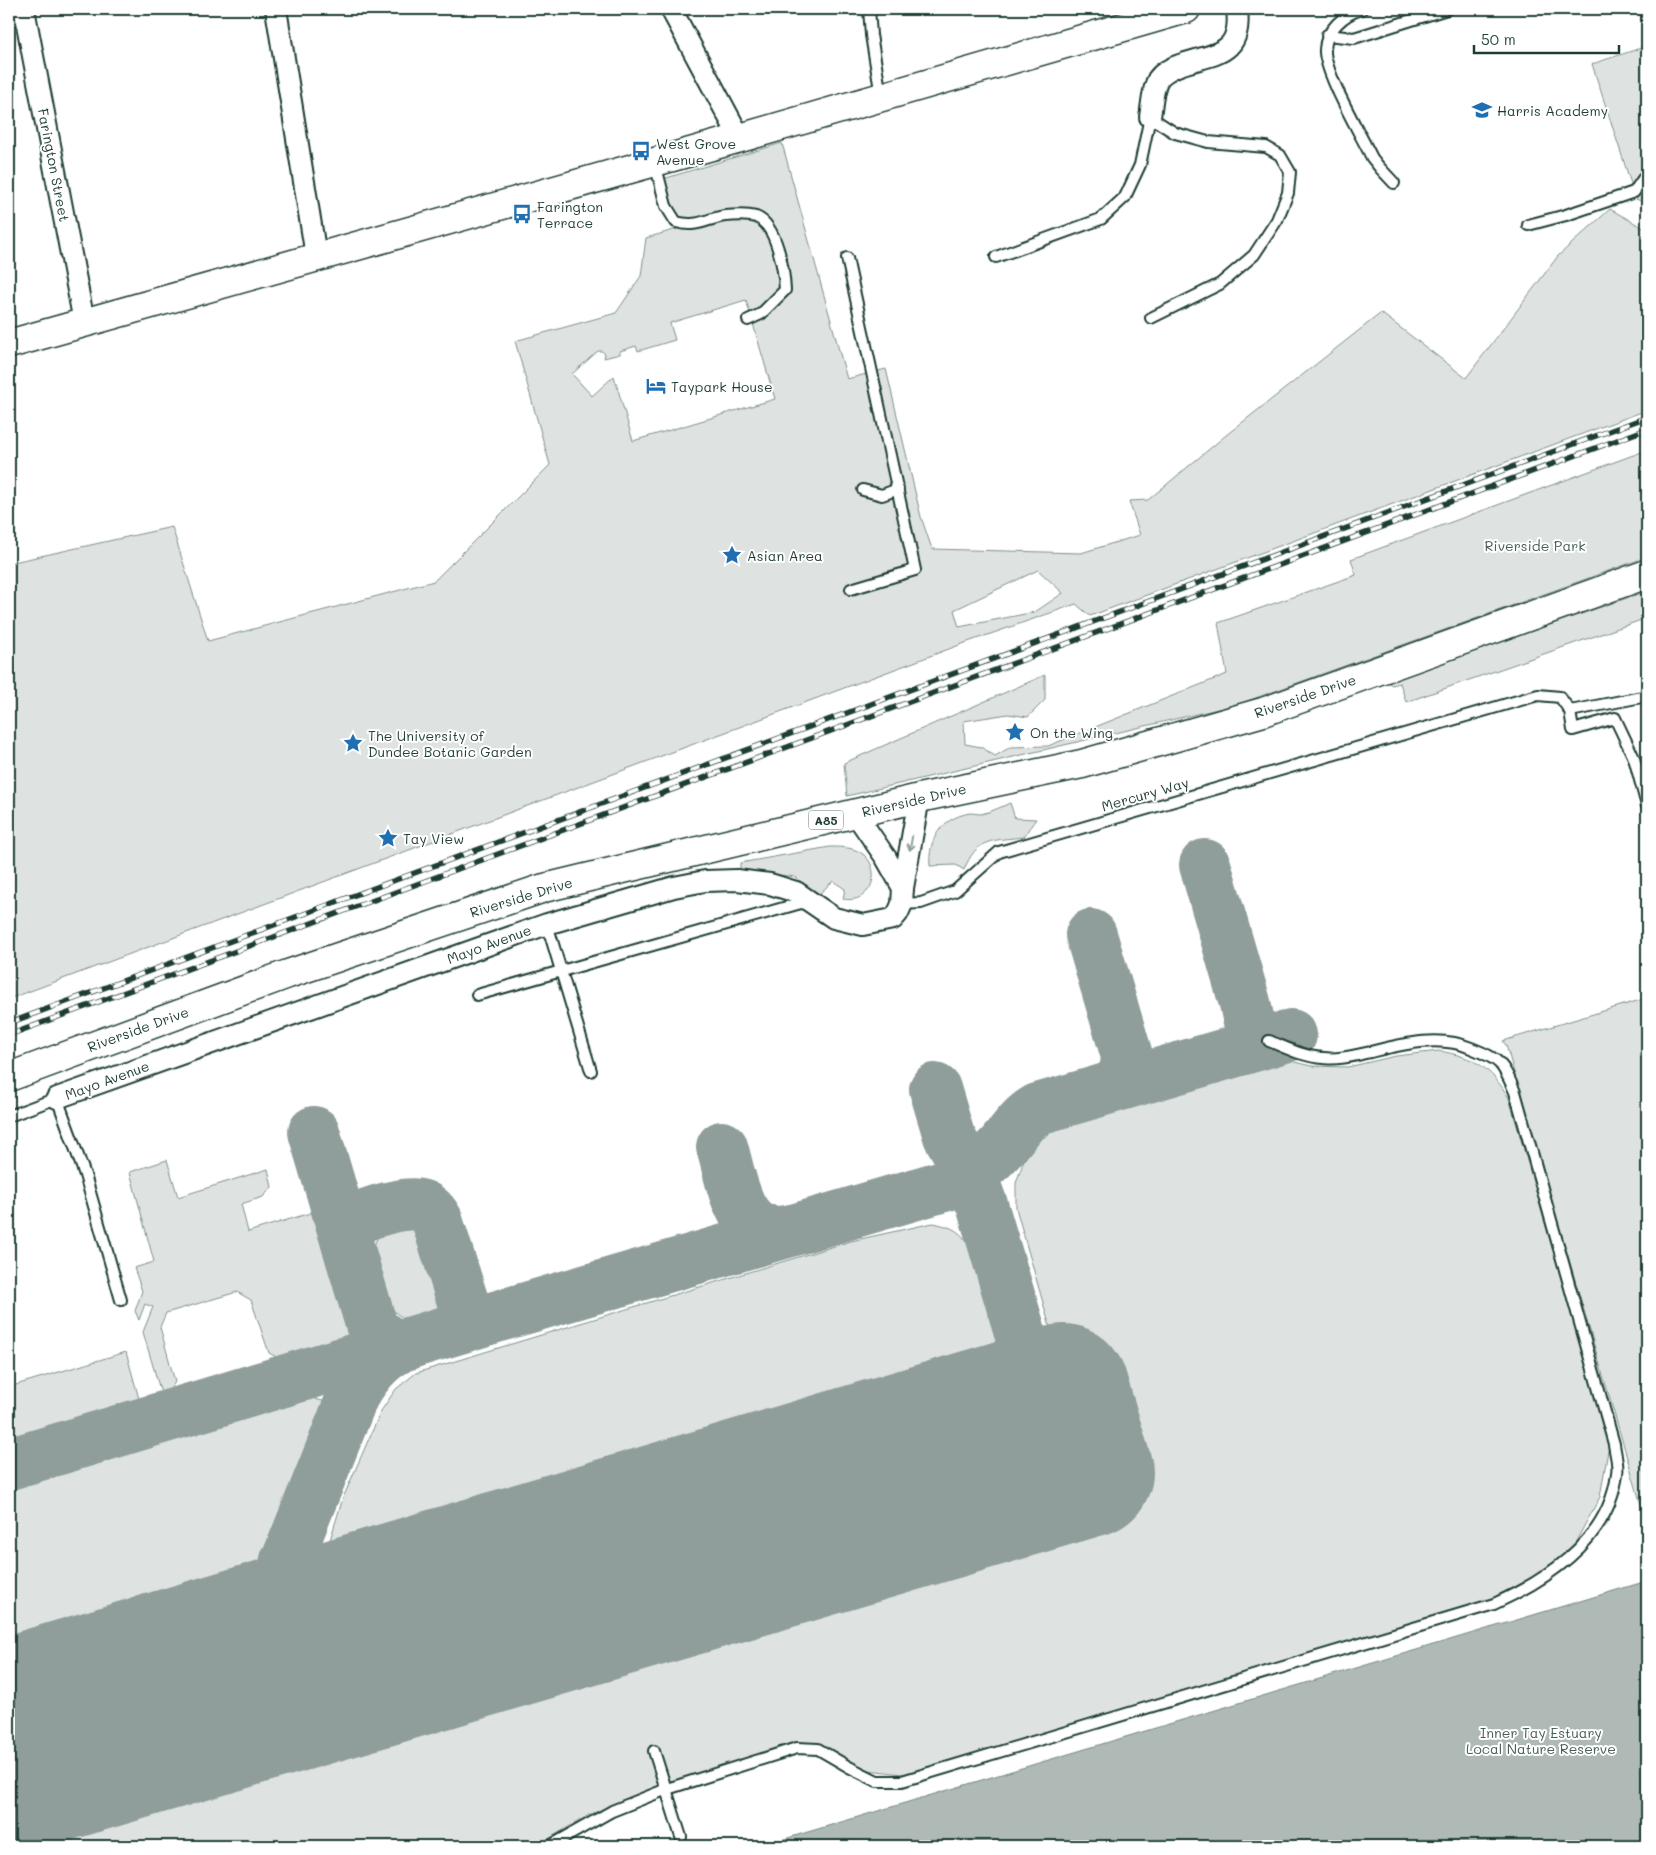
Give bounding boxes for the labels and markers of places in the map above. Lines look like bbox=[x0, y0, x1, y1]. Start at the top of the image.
school or university icon: Harris Academy bbox=[1471, 99, 1493, 121]
place label: Harris Academy bbox=[1497, 101, 1608, 120]
place label: West Grove Avenue bbox=[656, 134, 736, 169]
bus stop icon: West Grove Avenue bbox=[630, 140, 652, 162]
place label: Farington Terrace bbox=[537, 197, 603, 232]
bus stop icon: Farington Terrace bbox=[511, 203, 533, 225]
hotel icon: Taypark House bbox=[645, 375, 667, 397]
place label: Taypark House bbox=[671, 377, 773, 396]
place icon: Asian Area bbox=[721, 544, 743, 566]
place label: Asian Area bbox=[747, 546, 823, 565]
place icon: On the Wing bbox=[1004, 721, 1026, 743]
place label: On the Wing bbox=[1030, 723, 1113, 742]
place label: The University of Dundee Botanic Garden bbox=[368, 726, 532, 761]
place icon: The University of Dundee Botanic Garden bbox=[342, 732, 364, 754]
place icon: Tay View bbox=[377, 827, 399, 849]
place label: Tay View bbox=[403, 829, 464, 848]

